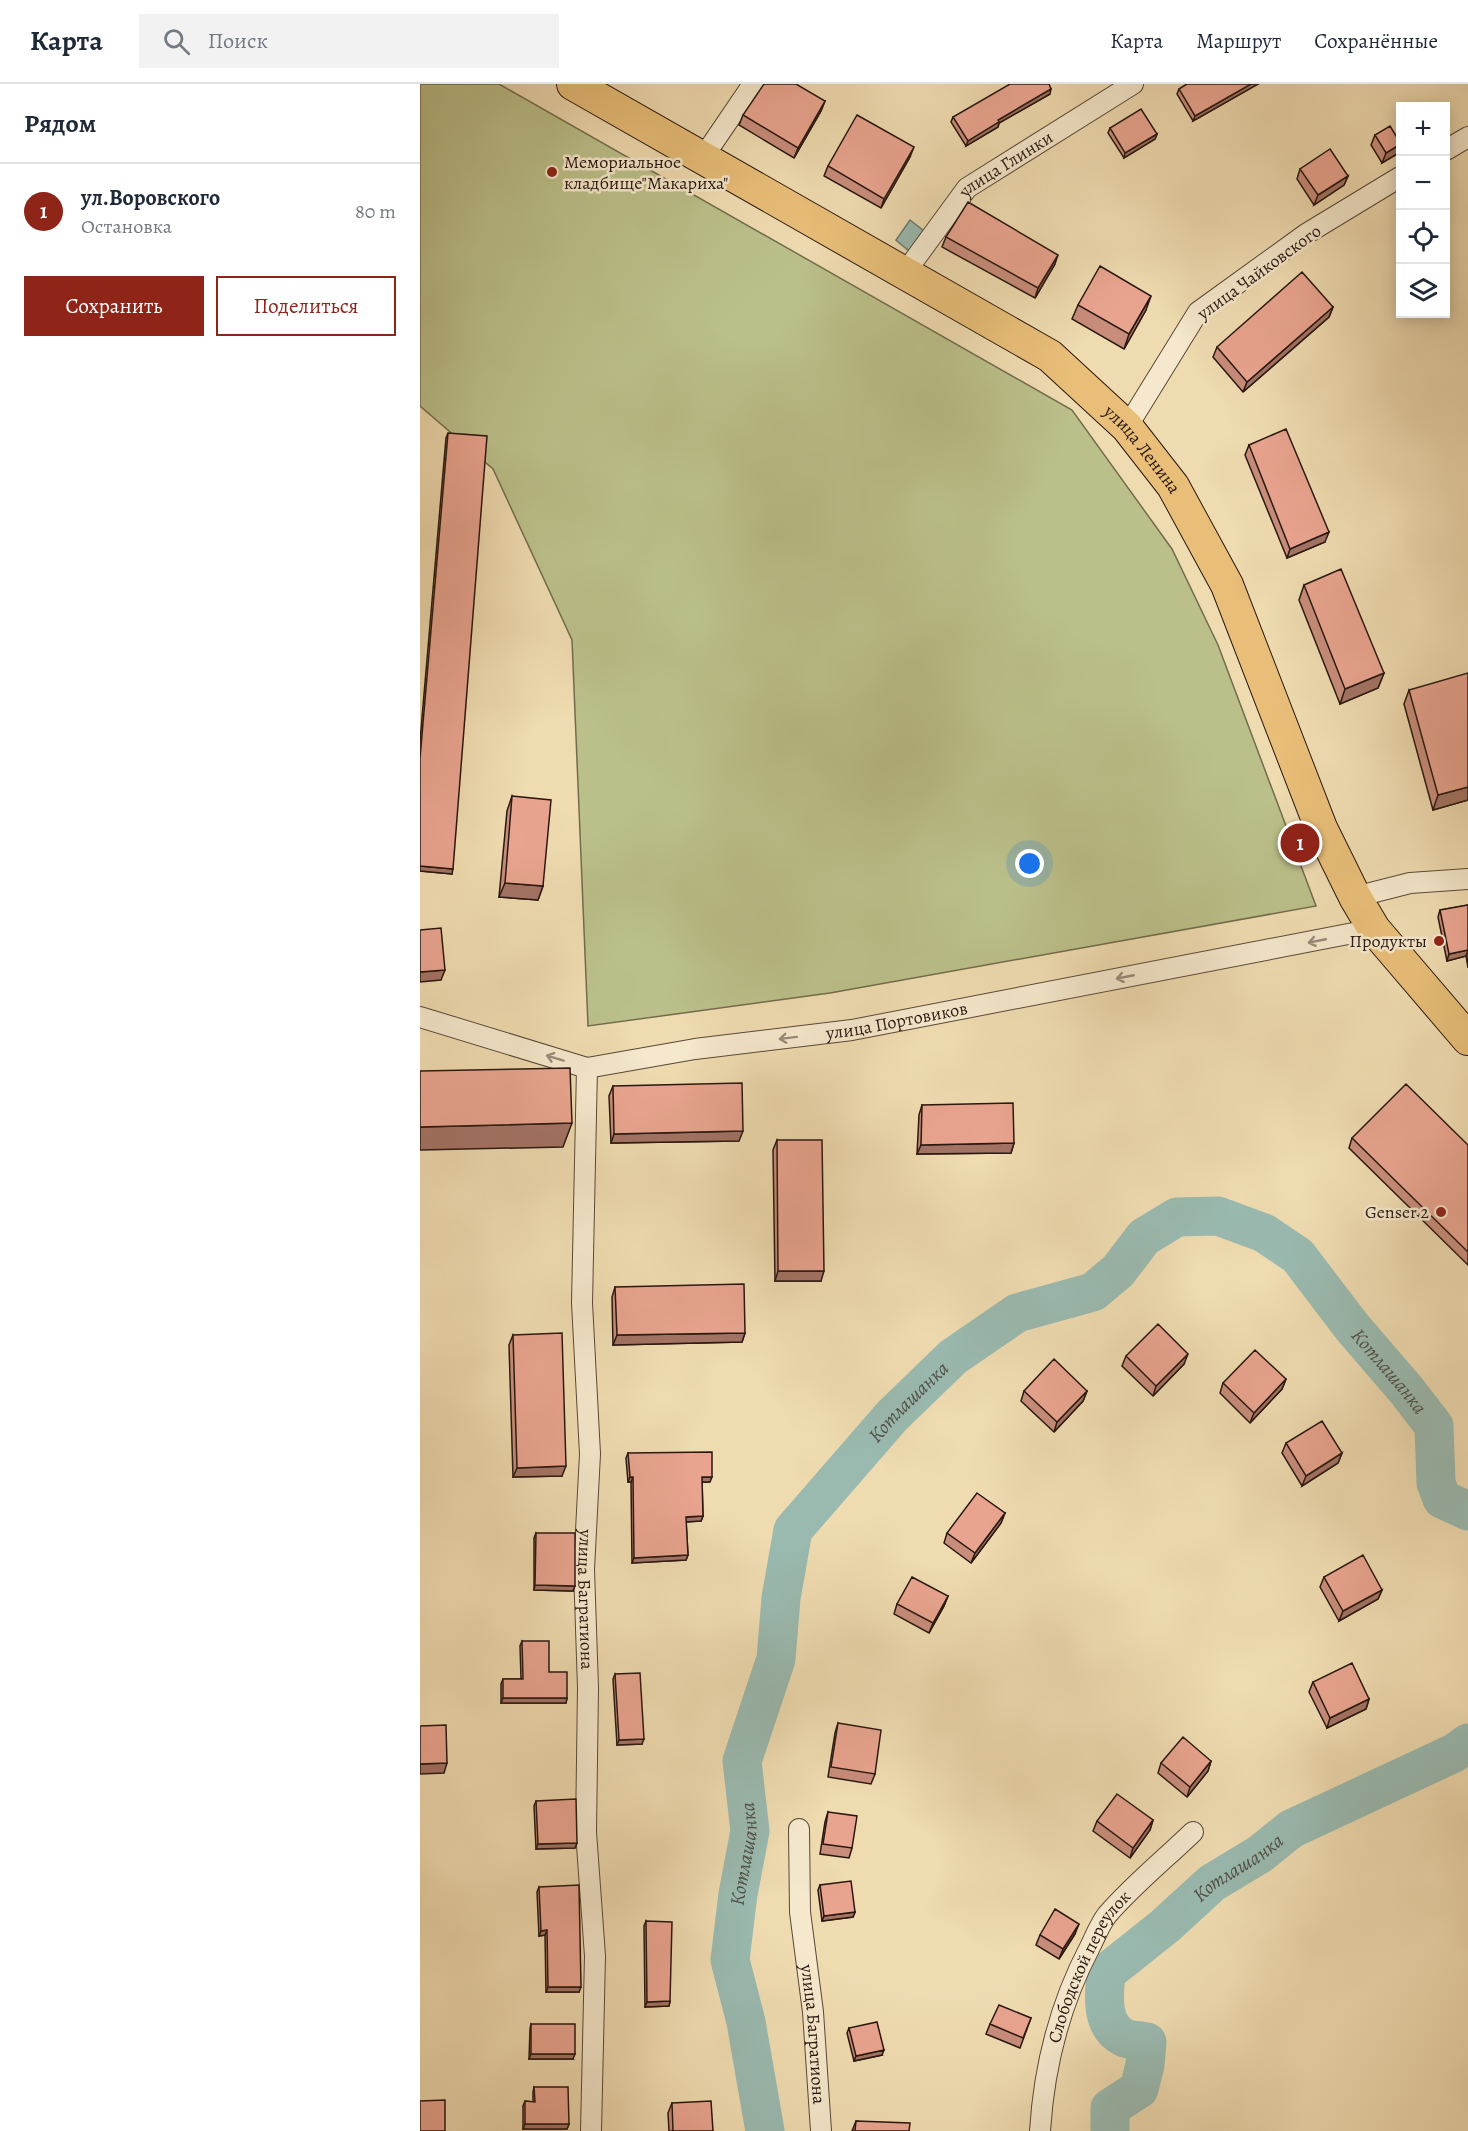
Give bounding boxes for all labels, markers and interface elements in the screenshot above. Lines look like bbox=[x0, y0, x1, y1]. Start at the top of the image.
search box bbox=[139, 14, 559, 68]
text: Карта bbox=[30, 22, 103, 60]
icon: search bbox=[160, 25, 193, 58]
text: Поиск bbox=[208, 26, 268, 56]
text: Карта bbox=[1110, 27, 1163, 55]
text: Маршрут bbox=[1196, 27, 1281, 55]
text: Сохранённые bbox=[1314, 27, 1438, 55]
map controls bbox=[1396, 102, 1450, 318]
button: + bbox=[1396, 102, 1450, 156]
text: Рядом bbox=[24, 106, 96, 141]
street label: улица Глинки bbox=[952, 125, 1057, 203]
place label: Мемориальное кладбище"Макариха" bbox=[564, 150, 728, 195]
button: − bbox=[1396, 156, 1450, 210]
marker: Мемориальное кладбище"Макариха" bbox=[545, 165, 559, 179]
text: ул.Воровского bbox=[81, 183, 220, 213]
text: 1 bbox=[40, 198, 47, 225]
text: 80 m bbox=[355, 198, 396, 225]
button: locate bbox=[1396, 210, 1450, 264]
text: Остановка bbox=[81, 213, 172, 240]
street label: улица Чайковского bbox=[1191, 219, 1326, 326]
button: layers bbox=[1396, 264, 1450, 318]
button: Сохранить bbox=[24, 276, 204, 336]
button: Поделиться bbox=[216, 276, 396, 336]
street label: улица Ленина bbox=[1098, 399, 1187, 498]
pin: 1 bbox=[1280, 820, 1320, 866]
your location bbox=[1015, 849, 1044, 878]
place label: Продукты bbox=[1349, 929, 1427, 953]
marker: Продукты bbox=[1432, 934, 1446, 948]
one-way arrow bbox=[1307, 936, 1327, 947]
one-way arrow bbox=[1116, 972, 1135, 983]
street label: улица Портовиков bbox=[824, 996, 969, 1045]
one-way arrow bbox=[779, 1032, 799, 1043]
one-way arrow bbox=[546, 1052, 565, 1063]
place label: Genser 2 bbox=[1365, 1200, 1429, 1224]
marker: Genser 2 bbox=[1434, 1205, 1448, 1219]
water label: Котлашанка bbox=[1345, 1322, 1433, 1420]
water label: Котлашанка bbox=[862, 1355, 954, 1448]
street label: улица Багратиона bbox=[572, 1528, 599, 1671]
water label: Котлашанка bbox=[723, 1801, 763, 1907]
water label: Котлашанка bbox=[1187, 1827, 1289, 1908]
street label: Слободской переулок bbox=[1042, 1885, 1136, 2045]
street label: улица Багратиона bbox=[795, 1962, 831, 2106]

